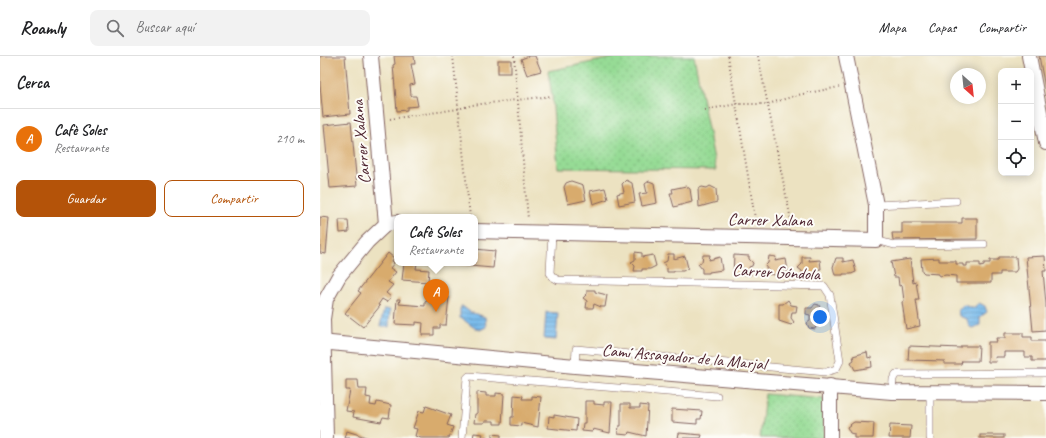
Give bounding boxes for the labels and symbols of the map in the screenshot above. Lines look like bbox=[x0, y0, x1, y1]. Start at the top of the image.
north arrow bbox=[950, 68, 986, 104]
street label: Carrer Xalana bbox=[347, 98, 375, 185]
street label: Carrer Xalana bbox=[728, 209, 813, 231]
street label: Carrer Góndola bbox=[732, 259, 822, 285]
pin: A bbox=[423, 279, 449, 312]
your location bbox=[810, 307, 830, 327]
street label: Camí Assagador de la Marjal bbox=[601, 339, 770, 375]

